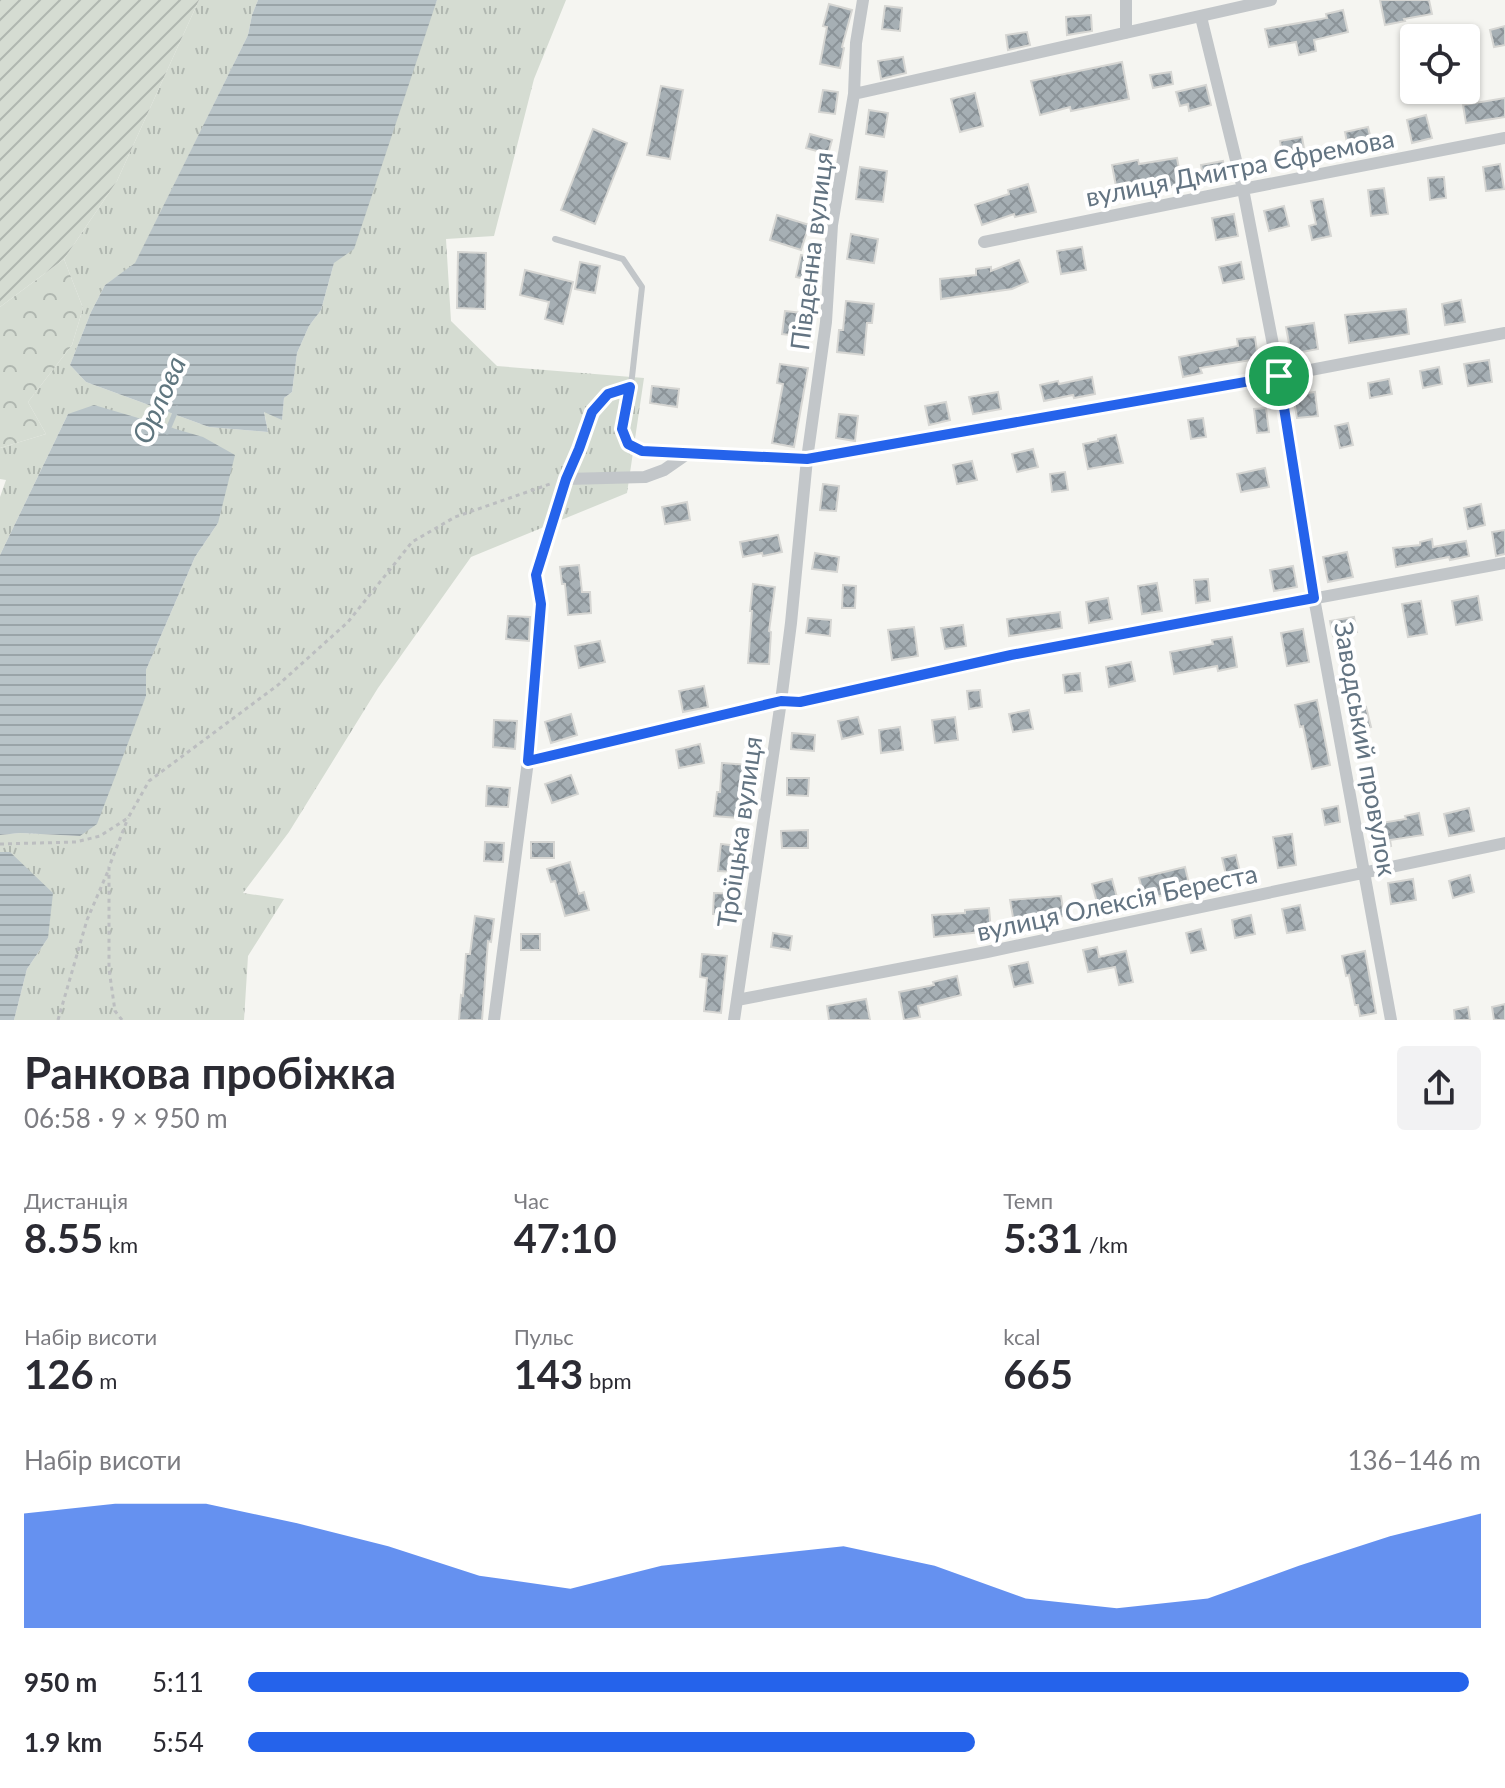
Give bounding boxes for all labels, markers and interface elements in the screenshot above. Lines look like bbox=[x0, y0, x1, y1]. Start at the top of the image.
map controls bbox=[1400, 24, 1480, 104]
button: locate bbox=[1400, 24, 1480, 104]
street label: вулиця Дмитра Єфремова bbox=[1083, 121, 1397, 213]
street label: Південна вулиця bbox=[783, 150, 839, 352]
pin bbox=[1245, 342, 1313, 410]
water label: Орлова bbox=[124, 351, 192, 449]
icon: arrive bbox=[1257, 354, 1301, 398]
street label: Заводський провулок bbox=[1328, 619, 1404, 879]
street label: Троїцька вулиця bbox=[710, 734, 768, 930]
street label: вулиця Олексія Береста bbox=[973, 857, 1260, 947]
text: Ранкова пробіжка bbox=[24, 1046, 396, 1098]
button: share bbox=[1397, 1046, 1481, 1130]
text: 06:58 · 9 × 950 m bbox=[24, 1102, 228, 1134]
text: Дистанція bbox=[24, 1187, 128, 1214]
text: Час bbox=[514, 1187, 549, 1214]
text: Темп bbox=[1003, 1187, 1053, 1214]
text: 8.55 bbox=[24, 1214, 103, 1262]
text: 47:10 bbox=[514, 1214, 617, 1262]
text: 5:31 bbox=[1003, 1214, 1083, 1262]
text: km bbox=[103, 1231, 138, 1258]
text: /km bbox=[1083, 1231, 1128, 1258]
text: Набір висоти bbox=[24, 1323, 157, 1350]
text: Пульс bbox=[514, 1323, 574, 1350]
text: kcal bbox=[1003, 1323, 1041, 1350]
text: 126 bbox=[24, 1350, 94, 1398]
text: 143 bbox=[514, 1350, 583, 1398]
text: 665 bbox=[1003, 1350, 1073, 1398]
text: m bbox=[94, 1367, 117, 1394]
text: bpm bbox=[583, 1367, 632, 1394]
text: Набір висоти bbox=[24, 1444, 181, 1476]
text: 136–146 m bbox=[1347, 1444, 1481, 1476]
text: 950 m bbox=[24, 1666, 97, 1698]
text: 5:11 bbox=[152, 1666, 204, 1698]
text: 1.9 km bbox=[24, 1726, 102, 1758]
text: 5:54 bbox=[152, 1726, 204, 1758]

